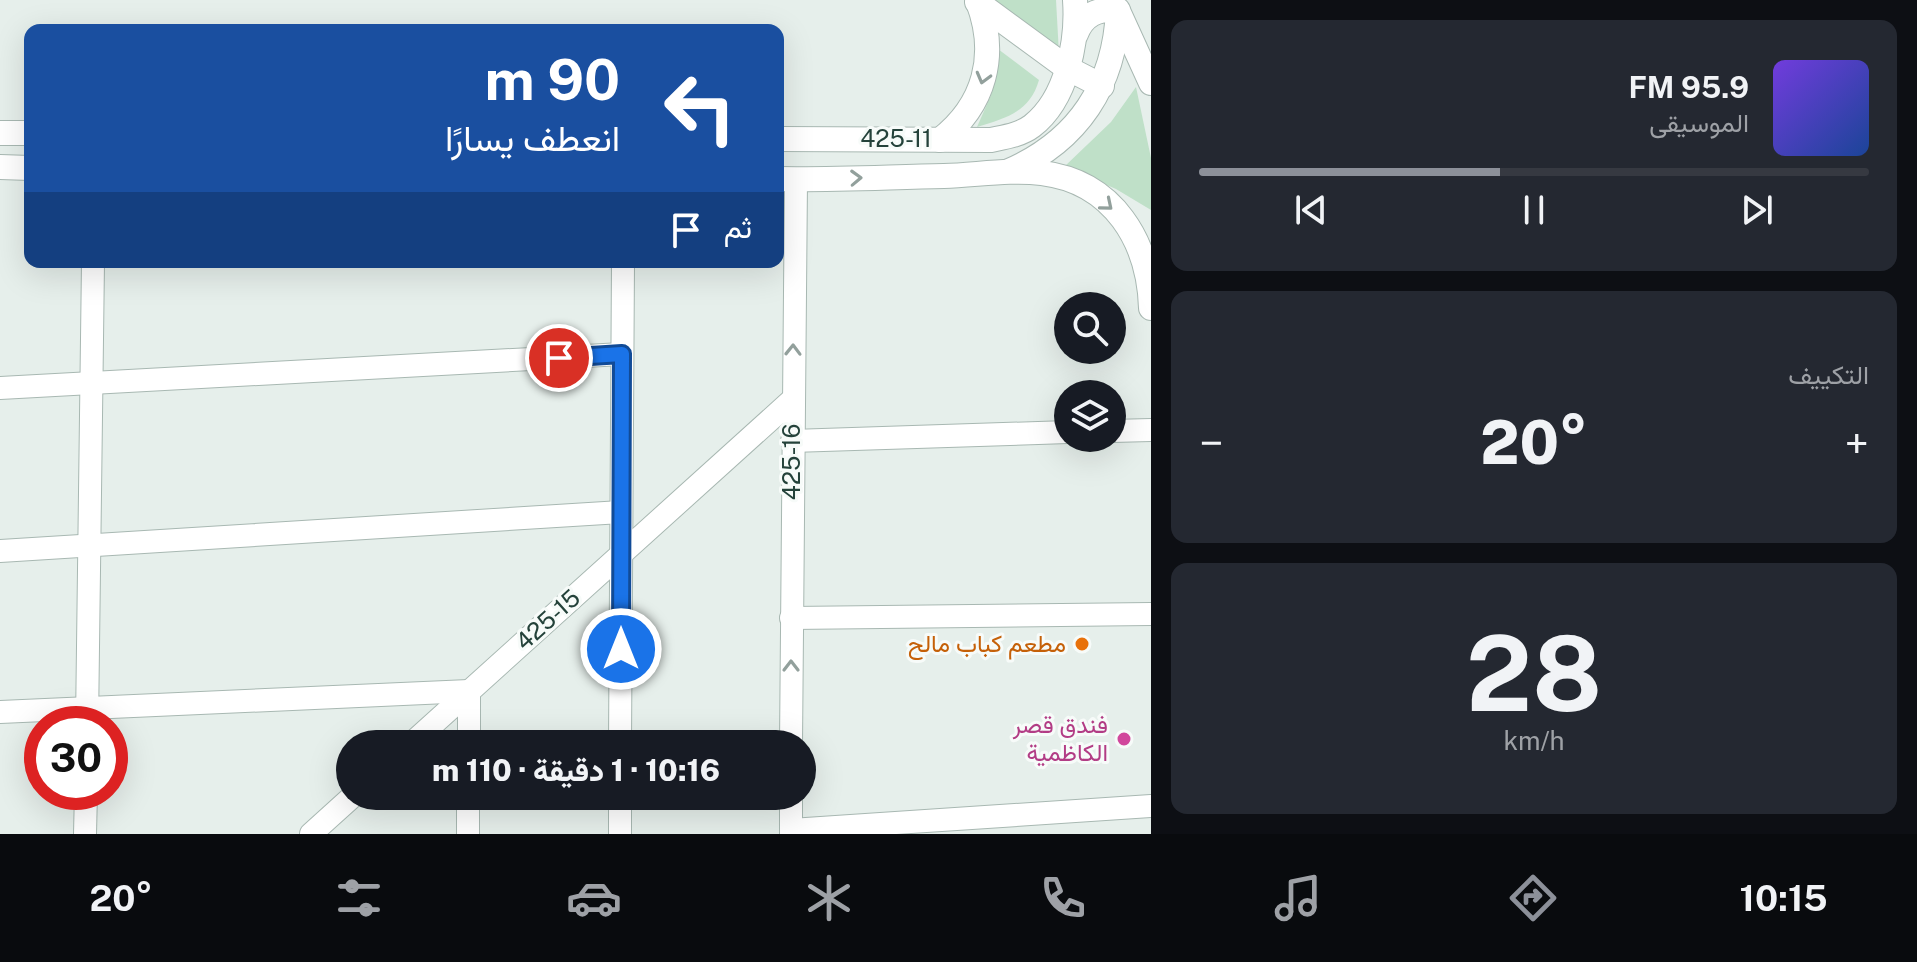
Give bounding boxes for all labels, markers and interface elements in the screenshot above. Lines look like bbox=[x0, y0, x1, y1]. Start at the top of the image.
text: 90 m bbox=[484, 47, 620, 113]
icon: left bbox=[648, 56, 752, 160]
text: 95.9 FM bbox=[1628, 69, 1749, 105]
one-way arrow bbox=[976, 70, 993, 84]
text: الموسيقى bbox=[1649, 107, 1749, 138]
text: انعطف يسارًا bbox=[445, 117, 620, 159]
street label: 425-11 bbox=[860, 124, 932, 152]
one-way arrow bbox=[850, 169, 863, 187]
icon: previous bbox=[1289, 188, 1333, 232]
icon: pause bbox=[1512, 188, 1556, 232]
icon: next bbox=[1735, 188, 1779, 232]
one-way arrow bbox=[1098, 195, 1112, 210]
icon: arrive bbox=[664, 208, 708, 252]
text: ثم bbox=[724, 209, 752, 245]
map controls bbox=[1054, 292, 1126, 452]
button: search bbox=[1054, 292, 1126, 364]
pin bbox=[525, 324, 593, 392]
icon: arrive bbox=[537, 336, 581, 380]
one-way arrow bbox=[784, 343, 802, 356]
text: التكييف bbox=[1788, 359, 1869, 390]
button: layers bbox=[1054, 380, 1126, 452]
text: 20° bbox=[1480, 407, 1588, 478]
text: − bbox=[1199, 417, 1223, 469]
text: + bbox=[1845, 417, 1869, 469]
street label: 425-16 bbox=[777, 424, 805, 500]
street label: 425-15 bbox=[509, 583, 585, 655]
position arrow bbox=[579, 607, 663, 691]
text: 28 bbox=[1466, 612, 1602, 734]
place label: مطعم كباب مالح bbox=[908, 629, 1066, 661]
marker: مطعم كباب مالح bbox=[1073, 635, 1091, 653]
one-way arrow bbox=[782, 659, 800, 672]
speed limit sign: 30 bbox=[24, 706, 128, 810]
place label: فندق قصر الكاظمية bbox=[1012, 710, 1108, 767]
text: km/h bbox=[1503, 725, 1565, 756]
marker: فندق قصر الكاظمية bbox=[1115, 730, 1133, 748]
text: 10:16 · 1 دقيقة · 110 m bbox=[432, 752, 720, 788]
icon: filters bbox=[331, 870, 387, 926]
icon: car bbox=[566, 870, 622, 926]
icon: climate bbox=[801, 870, 857, 926]
icon: phone bbox=[1035, 870, 1091, 926]
icon: music bbox=[1270, 870, 1326, 926]
icon: directions bbox=[1505, 870, 1561, 926]
text: 20° bbox=[89, 877, 153, 919]
text: 10:15 bbox=[1740, 877, 1828, 919]

